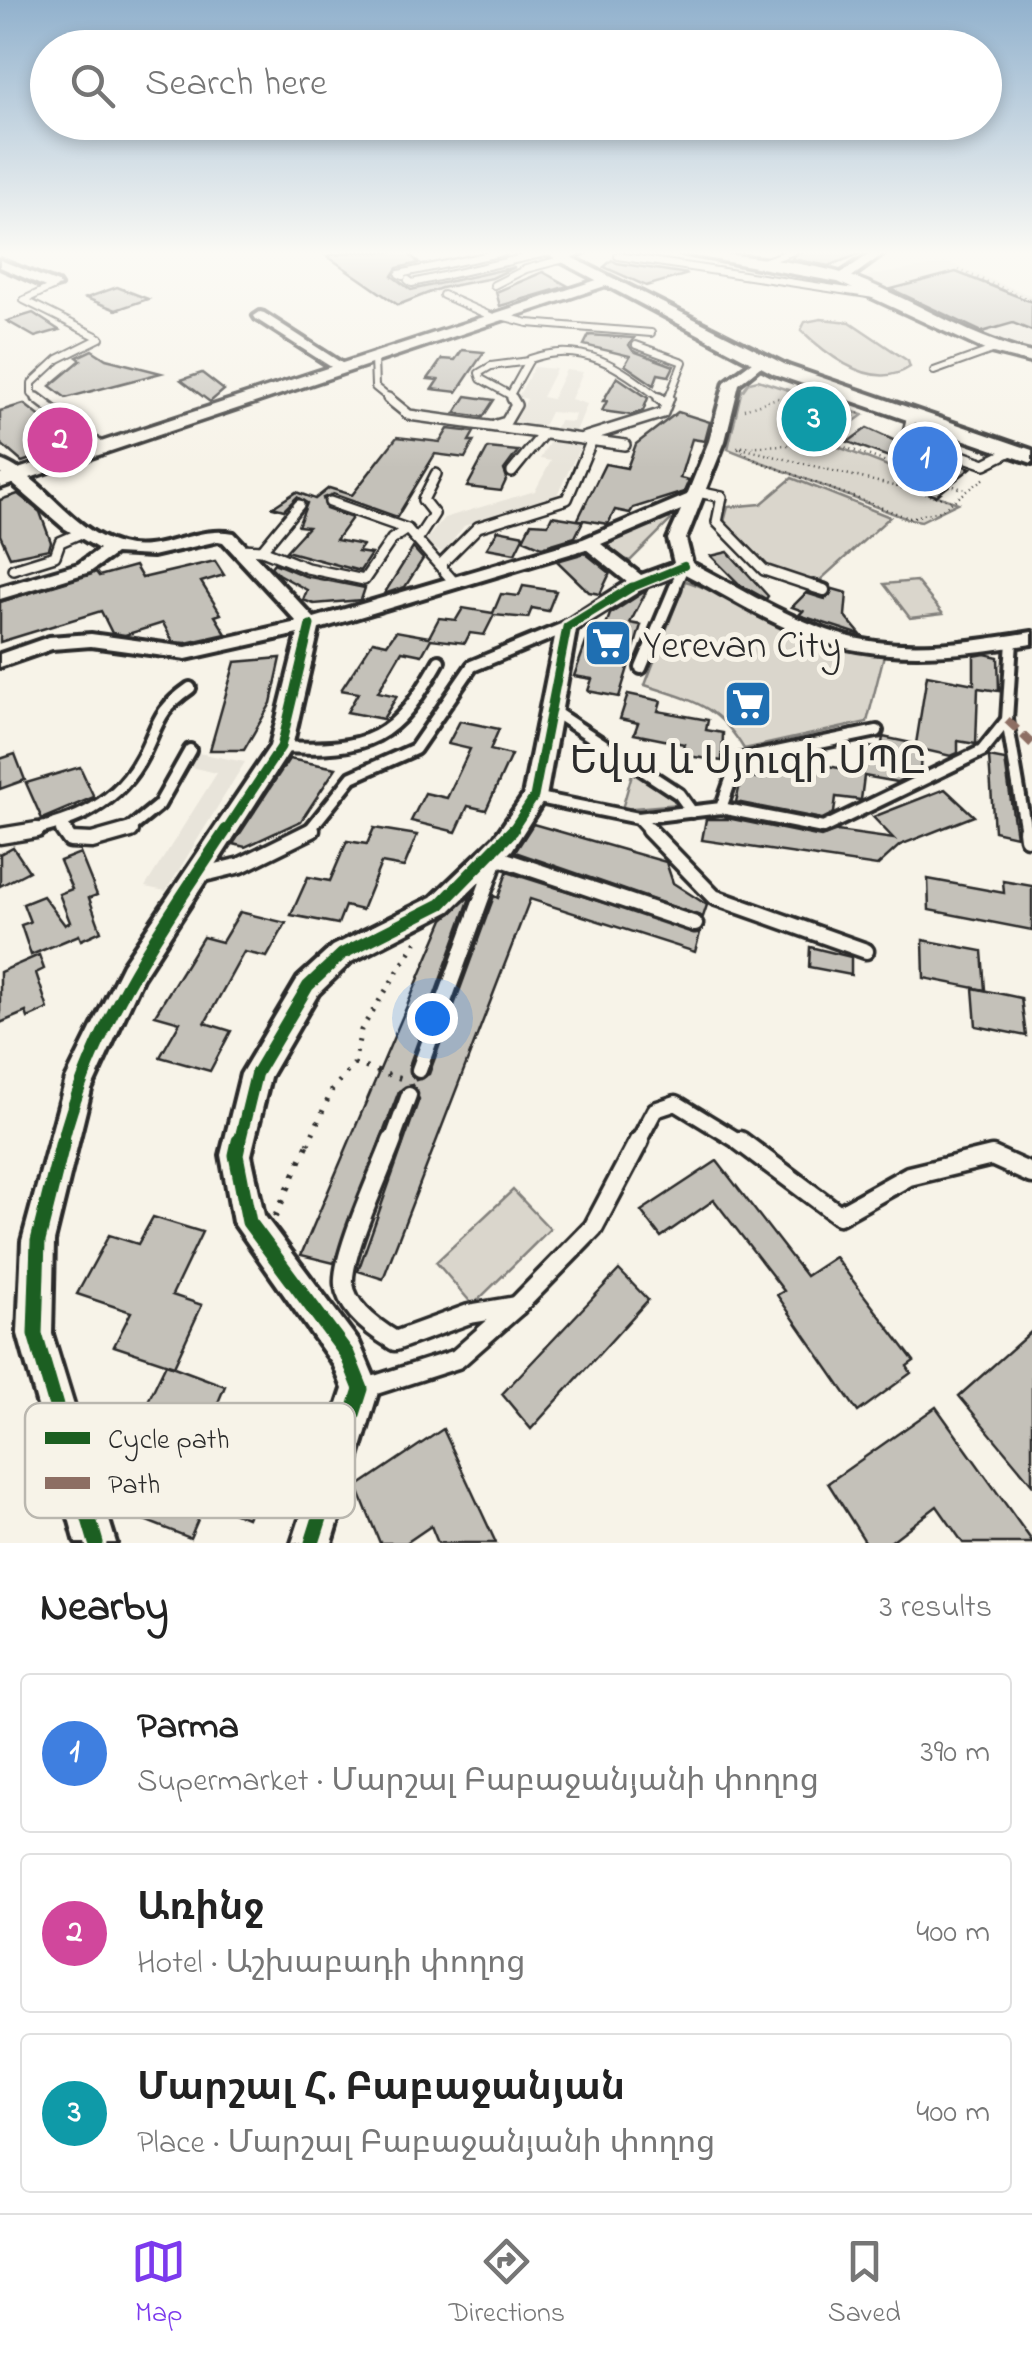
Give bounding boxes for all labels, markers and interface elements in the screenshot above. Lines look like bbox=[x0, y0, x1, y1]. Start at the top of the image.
search box bbox=[30, 30, 1002, 140]
text: Search here bbox=[145, 57, 327, 113]
icon: search bbox=[65, 58, 120, 113]
pin: 3 bbox=[782, 382, 846, 456]
pin: 2 bbox=[28, 402, 92, 478]
pin: 1 bbox=[892, 422, 958, 496]
supermarket icon: Yerevan City bbox=[582, 617, 634, 669]
place label: Yerevan City bbox=[643, 618, 841, 677]
supermarket icon: Եվա և Սյուզի ՍՊԸ bbox=[722, 678, 774, 730]
place label: Եվա և Սյուզի ՍՊԸ bbox=[570, 734, 927, 793]
your location bbox=[407, 993, 458, 1044]
legend bbox=[25, 1403, 355, 1518]
text: Cycle path bbox=[108, 1421, 230, 1462]
text: Path bbox=[108, 1466, 160, 1507]
text: Nearby bbox=[40, 1578, 168, 1639]
text: 3 results bbox=[880, 1585, 992, 1632]
text: Parma bbox=[137, 1700, 239, 1756]
text: 1 bbox=[69, 1730, 80, 1777]
text: 390 m bbox=[920, 1730, 990, 1777]
text: Supermarket · Մարշալ Բաբաջանյանի փողոց bbox=[137, 1759, 819, 1806]
text: Առինջ bbox=[137, 1882, 264, 1938]
text: 2 bbox=[67, 1910, 82, 1957]
text: 400 m bbox=[916, 1910, 990, 1957]
text: Hotel · Աշխաբադի փողոց bbox=[137, 1941, 525, 1988]
text: Մարշալ Հ. Բաբաջանյան bbox=[137, 2062, 625, 2118]
text: 3 bbox=[68, 2090, 81, 2137]
text: 400 m bbox=[916, 2090, 990, 2137]
text: Place · Մարշալ Բաբաջանյանի փողոց bbox=[137, 2121, 715, 2168]
tab: Map bbox=[131, 2234, 186, 2335]
tab: Directions bbox=[449, 2234, 565, 2335]
tab: Saved bbox=[828, 2234, 901, 2335]

